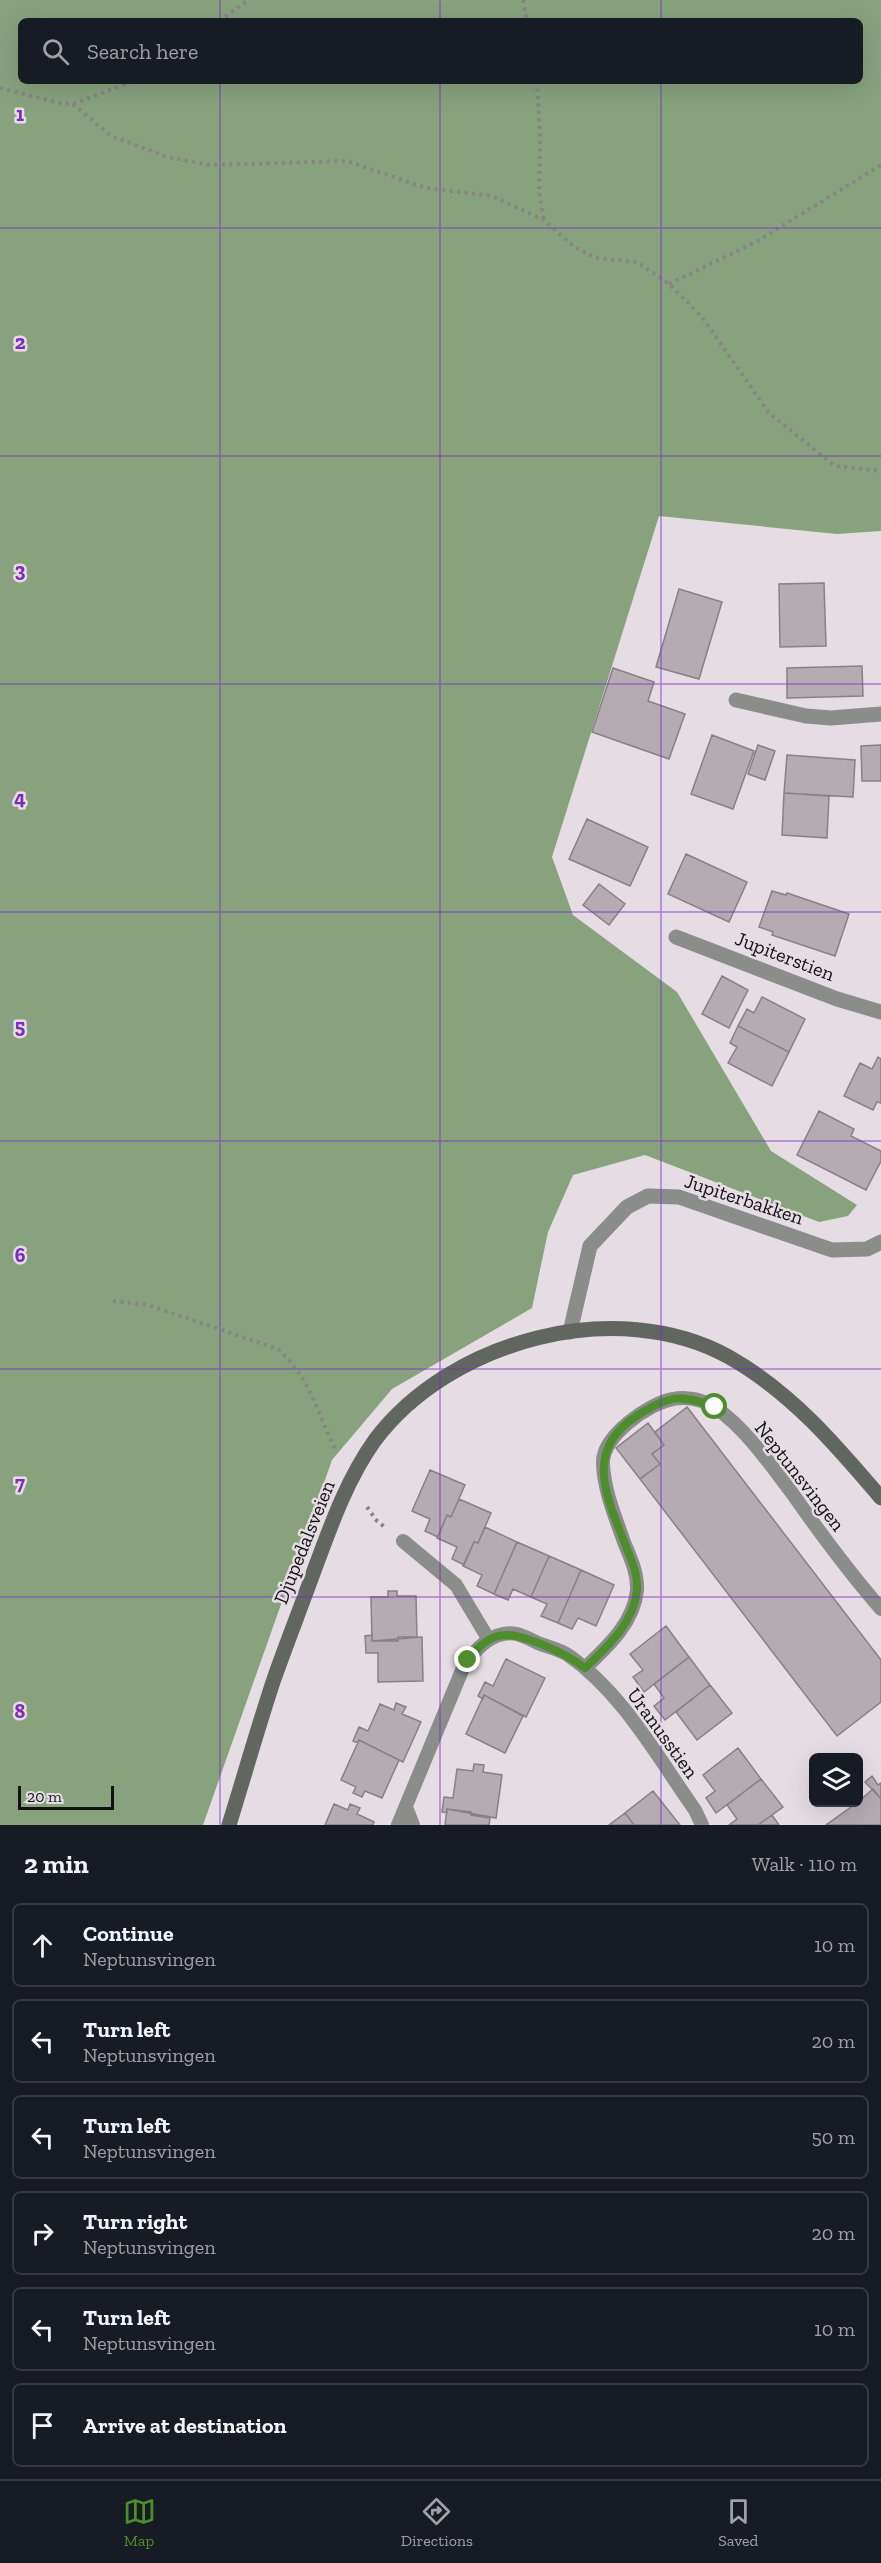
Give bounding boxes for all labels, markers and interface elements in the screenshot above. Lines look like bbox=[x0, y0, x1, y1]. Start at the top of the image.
search box bbox=[18, 18, 863, 84]
icon: search bbox=[39, 35, 72, 68]
text: Search here bbox=[87, 38, 198, 65]
text: 1 bbox=[16, 102, 24, 126]
text: 2 bbox=[15, 330, 26, 354]
text: 3 bbox=[15, 558, 26, 582]
text: 4 bbox=[14, 786, 26, 810]
street label: Jupiterstien bbox=[732, 926, 839, 986]
text: 5 bbox=[15, 1014, 25, 1038]
street label: Jupiterbakken bbox=[682, 1169, 807, 1230]
text: 6 bbox=[15, 1243, 26, 1267]
route start bbox=[701, 1393, 727, 1419]
street label: Neptunsvingen bbox=[750, 1416, 851, 1536]
text: 7 bbox=[15, 1471, 25, 1495]
street label: Djupedalsveien bbox=[268, 1476, 340, 1607]
route end bbox=[454, 1646, 480, 1672]
street label: Uranusstien bbox=[622, 1683, 704, 1783]
text: 8 bbox=[15, 1699, 26, 1723]
map controls bbox=[809, 1753, 863, 1807]
button: layers bbox=[809, 1753, 863, 1807]
scale bar bbox=[18, 1783, 114, 1810]
text: 20 m bbox=[27, 1787, 62, 1806]
text: 2 min bbox=[24, 1848, 89, 1880]
text: Walk · 110 m bbox=[752, 1852, 857, 1876]
text: Continue bbox=[83, 1920, 174, 1947]
icon: ahead bbox=[26, 1929, 59, 1962]
text: 10 m bbox=[814, 1933, 855, 1957]
text: Neptunsvingen bbox=[83, 1947, 216, 1971]
text: Turn left bbox=[83, 2016, 170, 2043]
icon: left bbox=[26, 2025, 59, 2058]
text: 20 m bbox=[811, 2029, 855, 2053]
text: Neptunsvingen bbox=[83, 2043, 216, 2067]
text: Turn left bbox=[83, 2112, 170, 2139]
icon: left bbox=[26, 2121, 59, 2154]
text: 50 m bbox=[811, 2125, 855, 2149]
text: Neptunsvingen bbox=[83, 2139, 216, 2163]
text: Turn right bbox=[83, 2208, 187, 2235]
icon: right bbox=[26, 2217, 59, 2250]
text: 20 m bbox=[811, 2221, 855, 2245]
text: Neptunsvingen bbox=[83, 2235, 216, 2259]
text: Turn left bbox=[83, 2304, 170, 2331]
icon: left bbox=[26, 2313, 59, 2346]
text: 10 m bbox=[814, 2317, 855, 2341]
text: Neptunsvingen bbox=[83, 2331, 216, 2355]
icon: arrive bbox=[26, 2409, 59, 2442]
text: Arrive at destination bbox=[83, 2412, 286, 2439]
tab: Map bbox=[123, 2495, 156, 2550]
tab: Directions bbox=[401, 2495, 473, 2550]
tab: Saved bbox=[718, 2495, 758, 2550]

